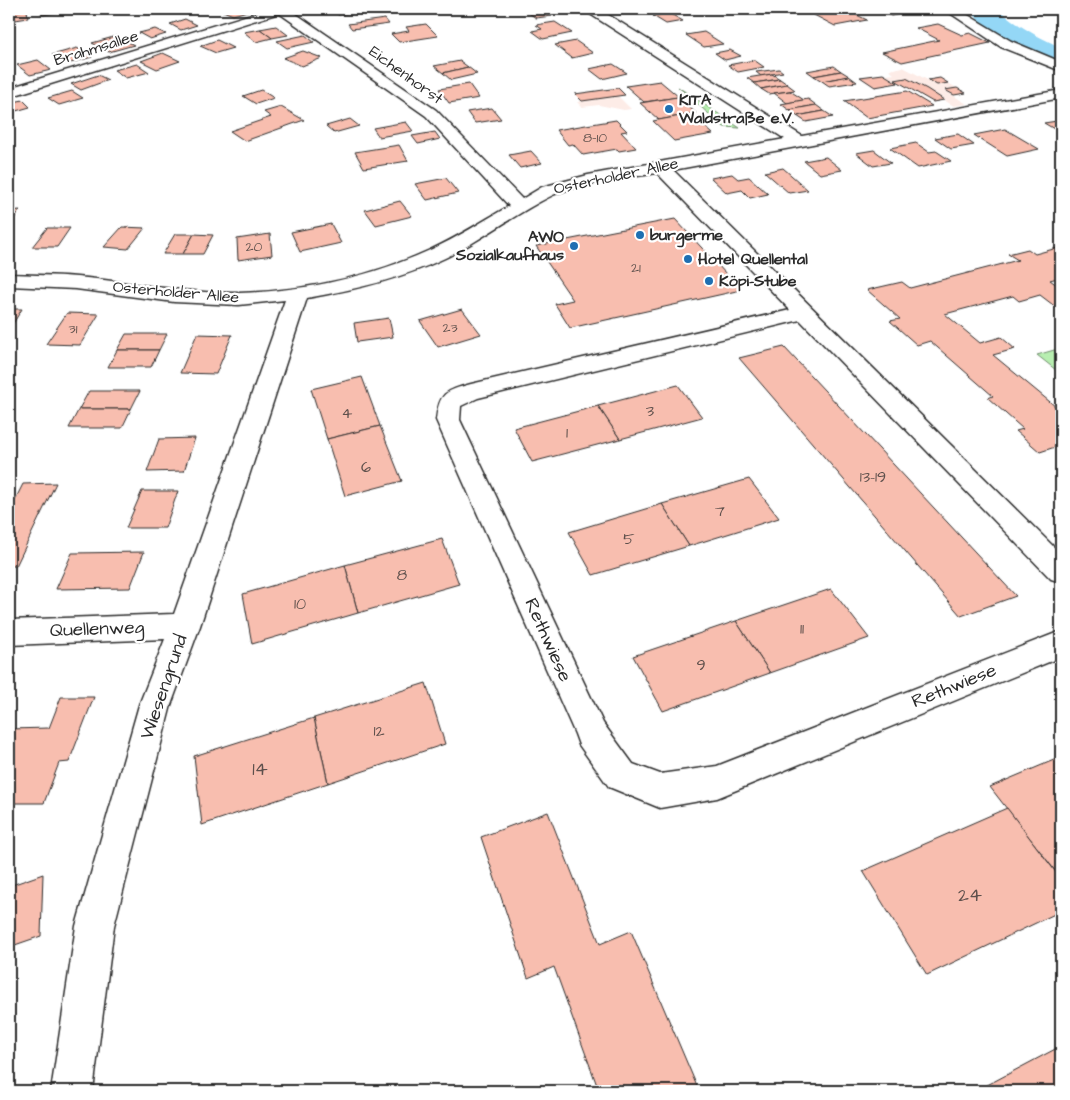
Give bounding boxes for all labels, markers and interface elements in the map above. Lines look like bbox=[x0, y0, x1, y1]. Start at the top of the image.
street label: Brahmsallee bbox=[51, 25, 141, 71]
street label: Eichenhorst bbox=[364, 41, 448, 110]
place label: KITA Waldstraße e.V. bbox=[678, 89, 794, 129]
marker: KITA Waldstraße e.V. bbox=[663, 103, 675, 115]
house number: 8-10 bbox=[583, 128, 607, 148]
street label: Osterholder Allee bbox=[552, 152, 681, 200]
place label: burgerme bbox=[650, 224, 723, 248]
place label: AWO Sozialkaufhaus bbox=[455, 226, 564, 266]
marker: burgerme bbox=[634, 229, 646, 241]
house number: 20 bbox=[246, 237, 263, 257]
marker: AWO Sozialkaufhaus bbox=[568, 240, 580, 252]
place label: Hotel Quellental bbox=[698, 248, 808, 270]
marker: Hotel Quellental bbox=[682, 253, 694, 265]
house number: 21 bbox=[631, 258, 641, 278]
place label: Köpi-Stube bbox=[719, 270, 797, 292]
marker: Köpi-Stube bbox=[703, 275, 715, 287]
street label: Osterholder Allee bbox=[112, 276, 240, 309]
house number: 23 bbox=[442, 318, 458, 338]
house number: 31 bbox=[69, 319, 78, 339]
house number: 3 bbox=[646, 400, 654, 422]
house number: 4 bbox=[342, 402, 353, 424]
house number: 1 bbox=[566, 422, 568, 444]
house number: 6 bbox=[361, 456, 371, 478]
house number: 13-19 bbox=[860, 466, 886, 488]
house number: 7 bbox=[715, 500, 725, 522]
house number: 5 bbox=[623, 528, 635, 550]
house number: 8 bbox=[397, 564, 407, 586]
house number: 10 bbox=[294, 593, 306, 615]
street label: Rethwiese bbox=[518, 594, 578, 686]
street label: Quellenweg bbox=[49, 614, 145, 645]
house number: 11 bbox=[800, 618, 804, 640]
street label: Wiesengrund bbox=[133, 631, 196, 743]
house number: 9 bbox=[696, 654, 706, 676]
street label: Rethwiese bbox=[908, 657, 1000, 715]
house number: 12 bbox=[373, 720, 385, 742]
house number: 14 bbox=[252, 756, 268, 783]
house number: 24 bbox=[958, 882, 982, 909]

